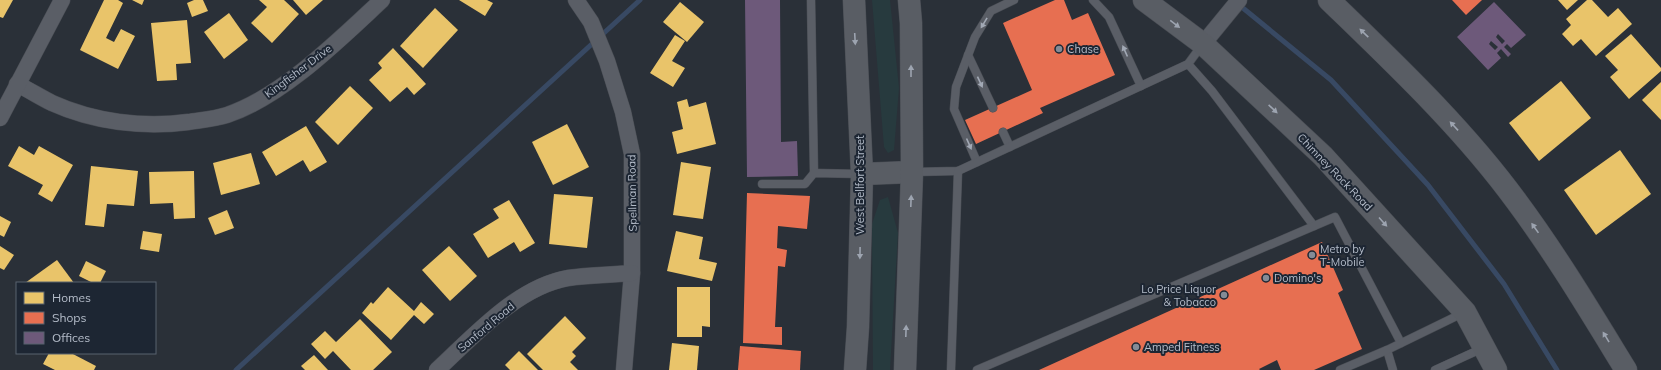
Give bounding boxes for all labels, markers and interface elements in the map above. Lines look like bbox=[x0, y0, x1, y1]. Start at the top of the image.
one-way arrow bbox=[980, 18, 988, 28]
one-way arrow bbox=[1170, 19, 1181, 28]
one-way arrow bbox=[1359, 28, 1369, 38]
one-way arrow bbox=[852, 33, 859, 45]
street label: Kingfisher Drive bbox=[262, 41, 334, 101]
place label: Chase bbox=[1067, 42, 1099, 56]
marker: Chase bbox=[1054, 44, 1064, 54]
one-way arrow bbox=[1122, 45, 1128, 56]
one-way arrow bbox=[908, 64, 914, 77]
one-way arrow bbox=[978, 76, 984, 88]
one-way arrow bbox=[1268, 105, 1278, 114]
one-way arrow bbox=[1450, 121, 1459, 131]
street label: Chimney Rock Road bbox=[1295, 130, 1375, 214]
street label: West Bellfort Street bbox=[853, 135, 867, 235]
one-way arrow bbox=[966, 138, 972, 149]
street label: Spellman Road bbox=[624, 154, 640, 232]
one-way arrow bbox=[908, 194, 914, 207]
one-way arrow bbox=[1379, 217, 1388, 227]
one-way arrow bbox=[1531, 222, 1539, 233]
place label: Metro by T-Mobile bbox=[1320, 242, 1365, 269]
one-way arrow bbox=[857, 247, 863, 260]
marker: Metro by T-Mobile bbox=[1307, 250, 1317, 260]
place label: Domino's bbox=[1274, 271, 1321, 285]
marker: Domino's bbox=[1261, 273, 1271, 283]
legend bbox=[16, 282, 156, 354]
place label: Lo Price Liquor & Tobacco bbox=[1141, 282, 1216, 309]
text: Homes bbox=[52, 290, 91, 305]
marker: Lo Price Liquor & Tobacco bbox=[1219, 290, 1229, 300]
street label: Sanford Road bbox=[455, 299, 517, 355]
text: Shops bbox=[52, 310, 87, 325]
one-way arrow bbox=[903, 324, 909, 337]
text: Offices bbox=[52, 330, 90, 345]
one-way arrow bbox=[1602, 331, 1609, 343]
place label: Amped Fitness bbox=[1144, 340, 1220, 354]
marker: Amped Fitness bbox=[1131, 342, 1141, 352]

